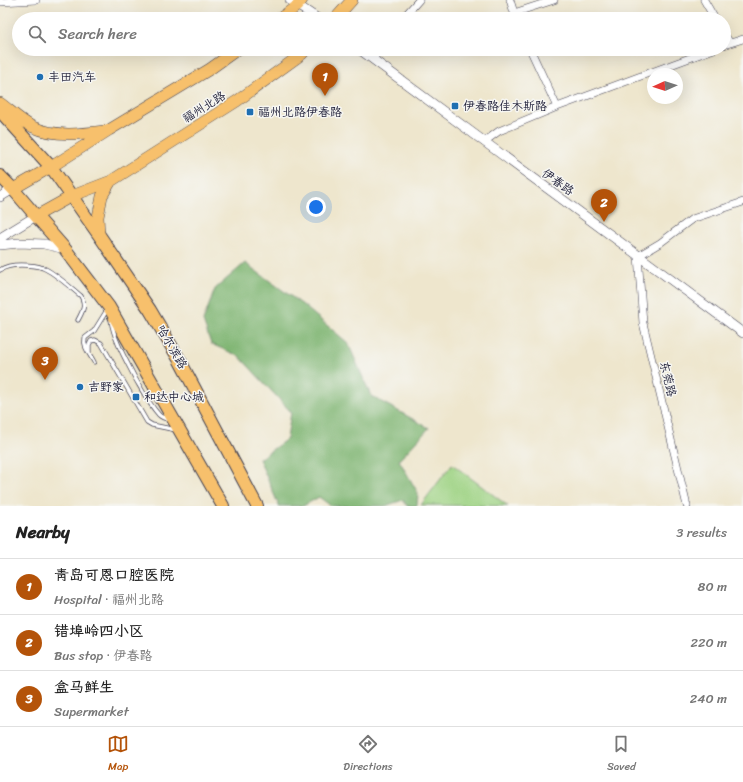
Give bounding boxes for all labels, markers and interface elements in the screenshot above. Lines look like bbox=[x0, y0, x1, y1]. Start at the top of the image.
search box bbox=[12, 12, 731, 56]
text: Search here bbox=[58, 21, 137, 47]
icon: search bbox=[26, 23, 48, 45]
pin: 1 bbox=[312, 63, 338, 96]
place label: 丰田汽车 bbox=[48, 66, 96, 88]
north arrow bbox=[647, 68, 683, 104]
marker: 丰田汽车 bbox=[35, 72, 45, 82]
street label: 福州北路 bbox=[178, 85, 230, 129]
place label: 伊春路佳木斯路 bbox=[463, 95, 547, 117]
place label: 福州北路伊春路 bbox=[258, 101, 342, 123]
marker: 伊春路佳木斯路 bbox=[450, 101, 460, 111]
marker: 福州北路伊春路 bbox=[245, 107, 255, 117]
street label: 伊春路 bbox=[537, 163, 579, 201]
pin: 2 bbox=[591, 189, 617, 222]
your location bbox=[306, 197, 326, 217]
street label: 哈尔滨路 bbox=[150, 321, 194, 373]
pin: 3 bbox=[32, 347, 58, 380]
street label: 东莞路 bbox=[653, 359, 683, 399]
place label: 吉野家 bbox=[88, 376, 124, 398]
marker: 吉野家 bbox=[75, 382, 85, 392]
place label: 和达中心城 bbox=[144, 386, 204, 408]
marker: 和达中心城 bbox=[131, 392, 141, 402]
text: Nearby bbox=[16, 517, 70, 547]
text: 3 results bbox=[676, 521, 727, 544]
text: 青岛可恩口腔医院 bbox=[54, 562, 174, 588]
text: 1 bbox=[26, 575, 32, 598]
text: 80 m bbox=[698, 575, 727, 598]
text: Hospital · 福州北路 bbox=[54, 588, 164, 611]
text: 错埠岭四小区 bbox=[54, 618, 144, 644]
text: 2 bbox=[25, 631, 33, 654]
text: 220 m bbox=[690, 631, 727, 654]
text: Bus stop · 伊春路 bbox=[54, 644, 152, 667]
text: 盒马鲜生 bbox=[54, 674, 114, 700]
text: 3 bbox=[25, 687, 33, 710]
text: 240 m bbox=[690, 687, 727, 710]
text: Supermarket bbox=[54, 700, 129, 723]
tab: Map bbox=[107, 733, 129, 776]
tab: Directions bbox=[343, 733, 393, 776]
tab: Saved bbox=[607, 733, 636, 776]

